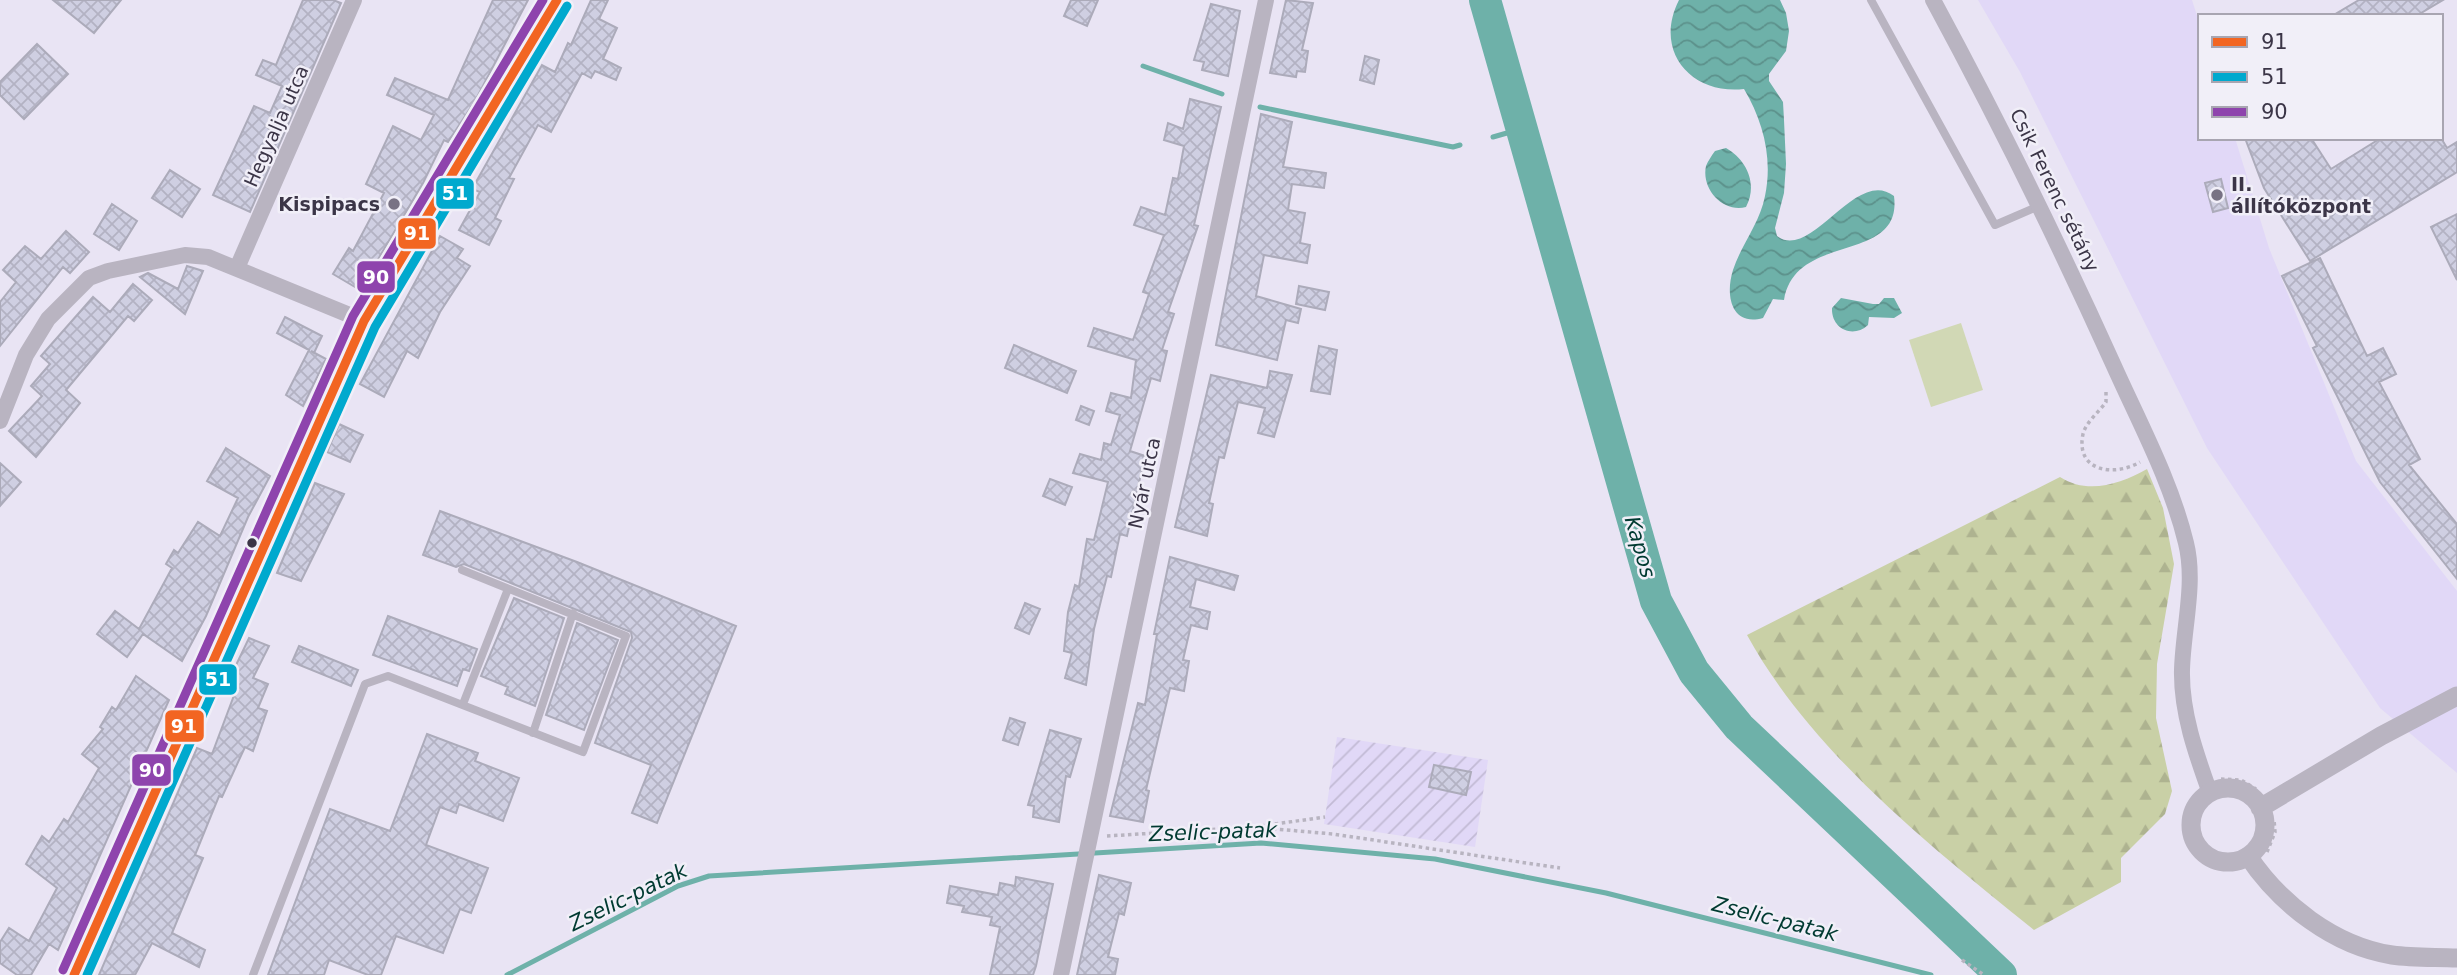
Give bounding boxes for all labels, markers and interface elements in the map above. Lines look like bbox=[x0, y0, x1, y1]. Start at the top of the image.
legend bbox=[2198, 14, 2443, 140]
text: 91 bbox=[2261, 30, 2288, 54]
street label: Hegyalja utca bbox=[239, 62, 313, 190]
text: 51 bbox=[2261, 65, 2288, 89]
text: 90 bbox=[2261, 100, 2288, 124]
street label: Csik Ferenc sétány bbox=[2006, 105, 2104, 275]
place label: II. állítóközpont bbox=[2231, 173, 2371, 217]
line badge: 51 bbox=[435, 177, 475, 210]
text: 51 bbox=[442, 182, 468, 204]
marker: II. állítóközpont bbox=[2209, 187, 2225, 203]
place label: Kispipacs bbox=[278, 193, 380, 215]
marker: Kispipacs bbox=[386, 196, 402, 212]
line badge: 91 bbox=[397, 217, 437, 250]
text: 91 bbox=[404, 222, 430, 244]
line badge: 90 bbox=[356, 260, 396, 294]
text: 90 bbox=[363, 266, 389, 288]
street label: Nyár utca bbox=[1124, 435, 1164, 531]
water label: Kapos bbox=[1620, 513, 1660, 581]
unlabelled marker bbox=[245, 536, 259, 550]
line badge: 51 bbox=[198, 663, 238, 696]
text: 51 bbox=[205, 668, 231, 690]
line badge: 91 bbox=[164, 709, 205, 743]
text: 91 bbox=[171, 715, 197, 737]
line badge: 90 bbox=[131, 753, 172, 787]
text: 90 bbox=[139, 759, 165, 781]
water label: Zselic-patak bbox=[1147, 818, 1278, 846]
water label: Zselic-patak bbox=[564, 858, 692, 936]
water label: Zselic-patak bbox=[1709, 892, 1841, 946]

